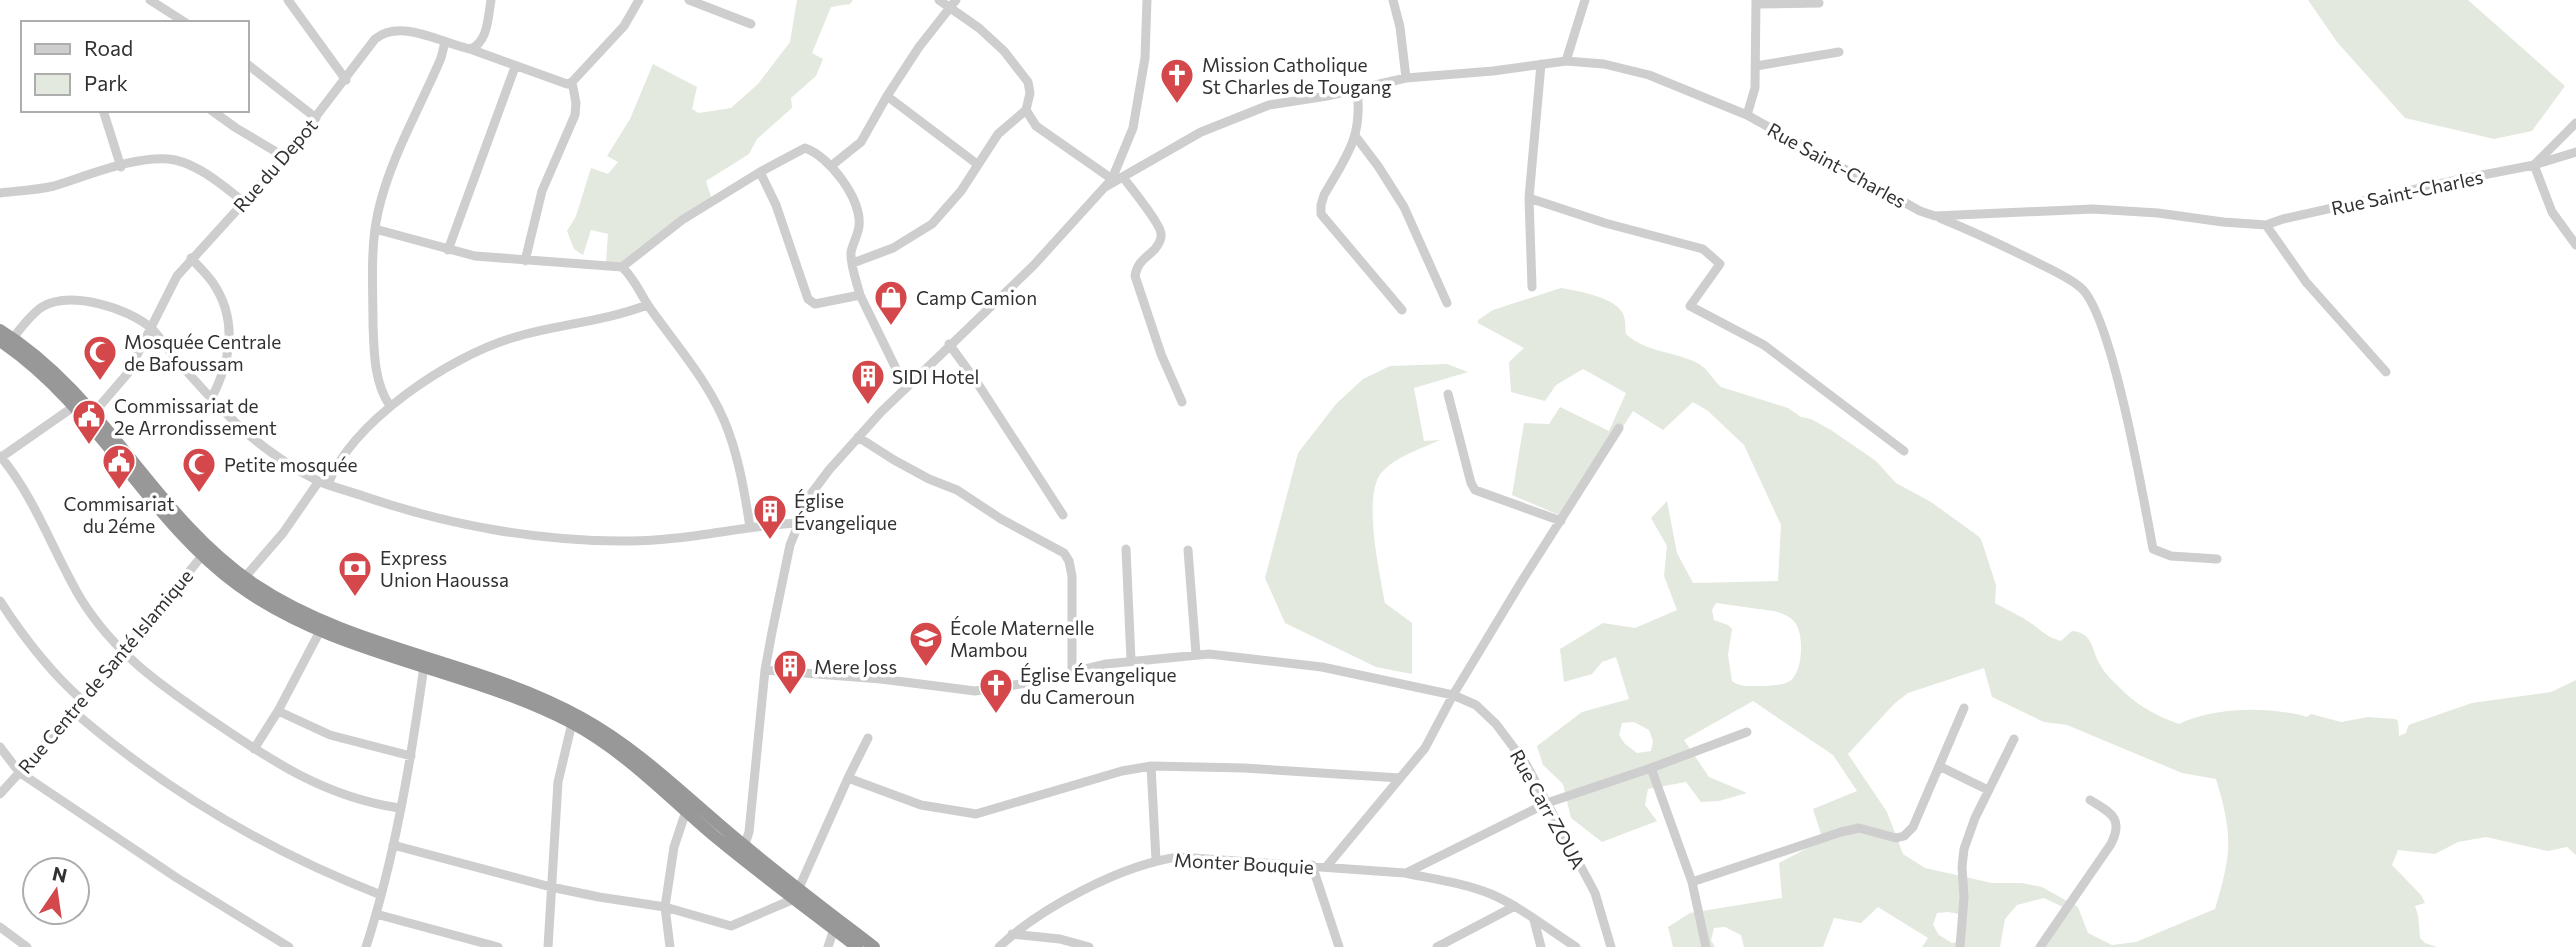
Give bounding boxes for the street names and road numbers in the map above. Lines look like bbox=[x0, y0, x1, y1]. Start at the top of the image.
street label: Rue du Depot bbox=[228, 113, 322, 216]
street label: Rue Saint-Charles bbox=[1764, 117, 1910, 213]
street label: Rue Saint-Charles bbox=[2329, 165, 2485, 219]
street label: Rue Centre de Santé Islamique bbox=[13, 564, 197, 778]
street label: Rue Carr ZOUA bbox=[1506, 745, 1590, 873]
street label: Monter Bouquie bbox=[1173, 848, 1315, 878]

